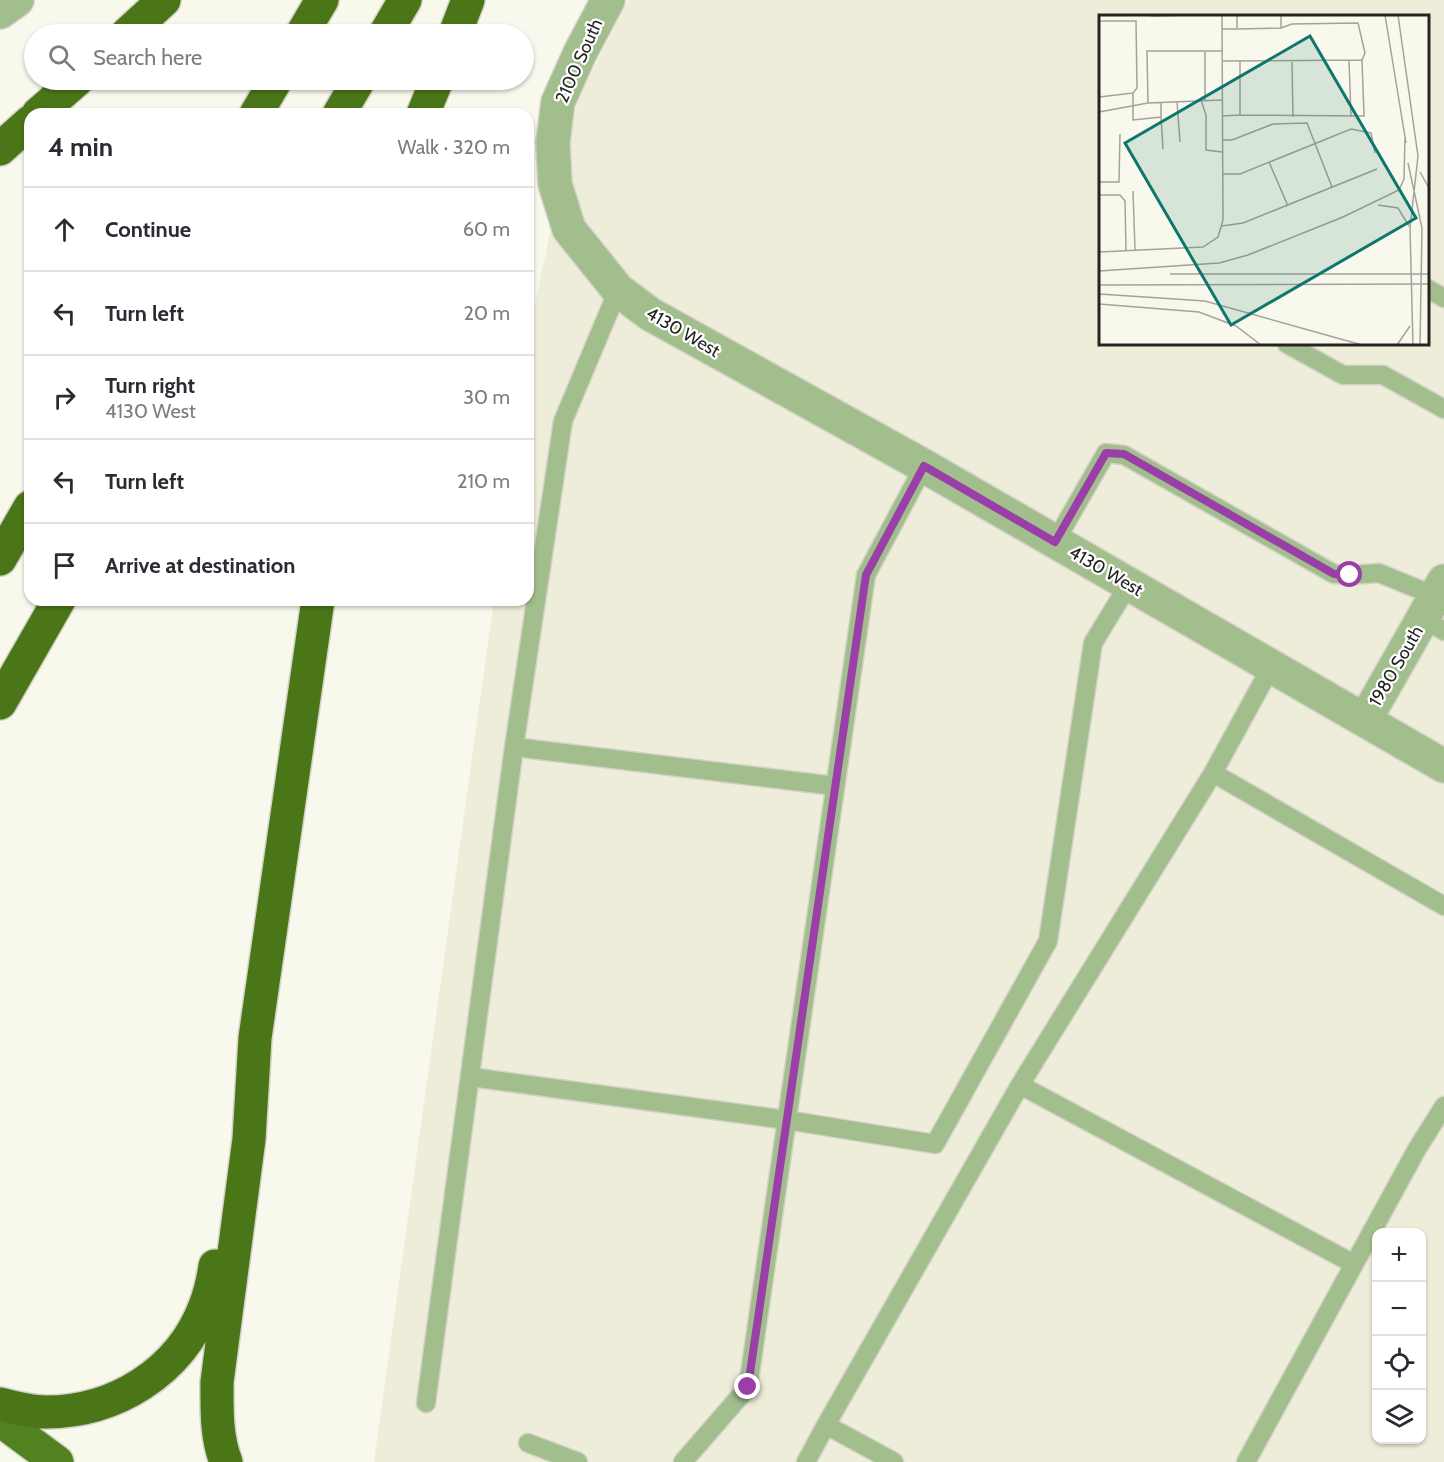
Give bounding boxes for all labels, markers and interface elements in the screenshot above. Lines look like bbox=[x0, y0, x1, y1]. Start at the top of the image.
street label: 2100 South bbox=[551, 15, 607, 107]
inset map bbox=[1099, 15, 1429, 345]
search box bbox=[24, 24, 534, 90]
icon: search bbox=[45, 41, 78, 74]
text: Search here bbox=[93, 44, 202, 71]
text: 4 min bbox=[48, 131, 113, 163]
text: Walk · 320 m bbox=[398, 135, 510, 159]
icon: ahead bbox=[48, 213, 81, 246]
text: Continue bbox=[105, 216, 191, 243]
text: 60 m bbox=[463, 217, 510, 241]
icon: left bbox=[48, 297, 81, 330]
text: Turn left bbox=[105, 300, 184, 327]
text: 20 m bbox=[464, 301, 510, 325]
street label: 4130 West bbox=[642, 302, 724, 362]
text: Turn right bbox=[105, 372, 195, 399]
icon: right bbox=[48, 381, 81, 414]
text: 30 m bbox=[463, 385, 510, 409]
text: 4130 West bbox=[105, 399, 196, 423]
icon: left bbox=[48, 465, 81, 498]
text: Turn left bbox=[105, 468, 184, 495]
text: 210 m bbox=[457, 469, 510, 493]
street label: 4130 West bbox=[1065, 541, 1147, 601]
icon: arrive bbox=[48, 549, 81, 582]
text: Arrive at destination bbox=[105, 552, 295, 579]
route start bbox=[1336, 561, 1362, 587]
street label: 1980 South bbox=[1364, 622, 1428, 710]
map controls bbox=[1372, 1228, 1426, 1444]
button: + bbox=[1372, 1228, 1426, 1282]
button: − bbox=[1372, 1282, 1426, 1336]
button: locate bbox=[1372, 1336, 1426, 1390]
route end bbox=[734, 1373, 760, 1399]
button: layers bbox=[1372, 1390, 1426, 1444]

